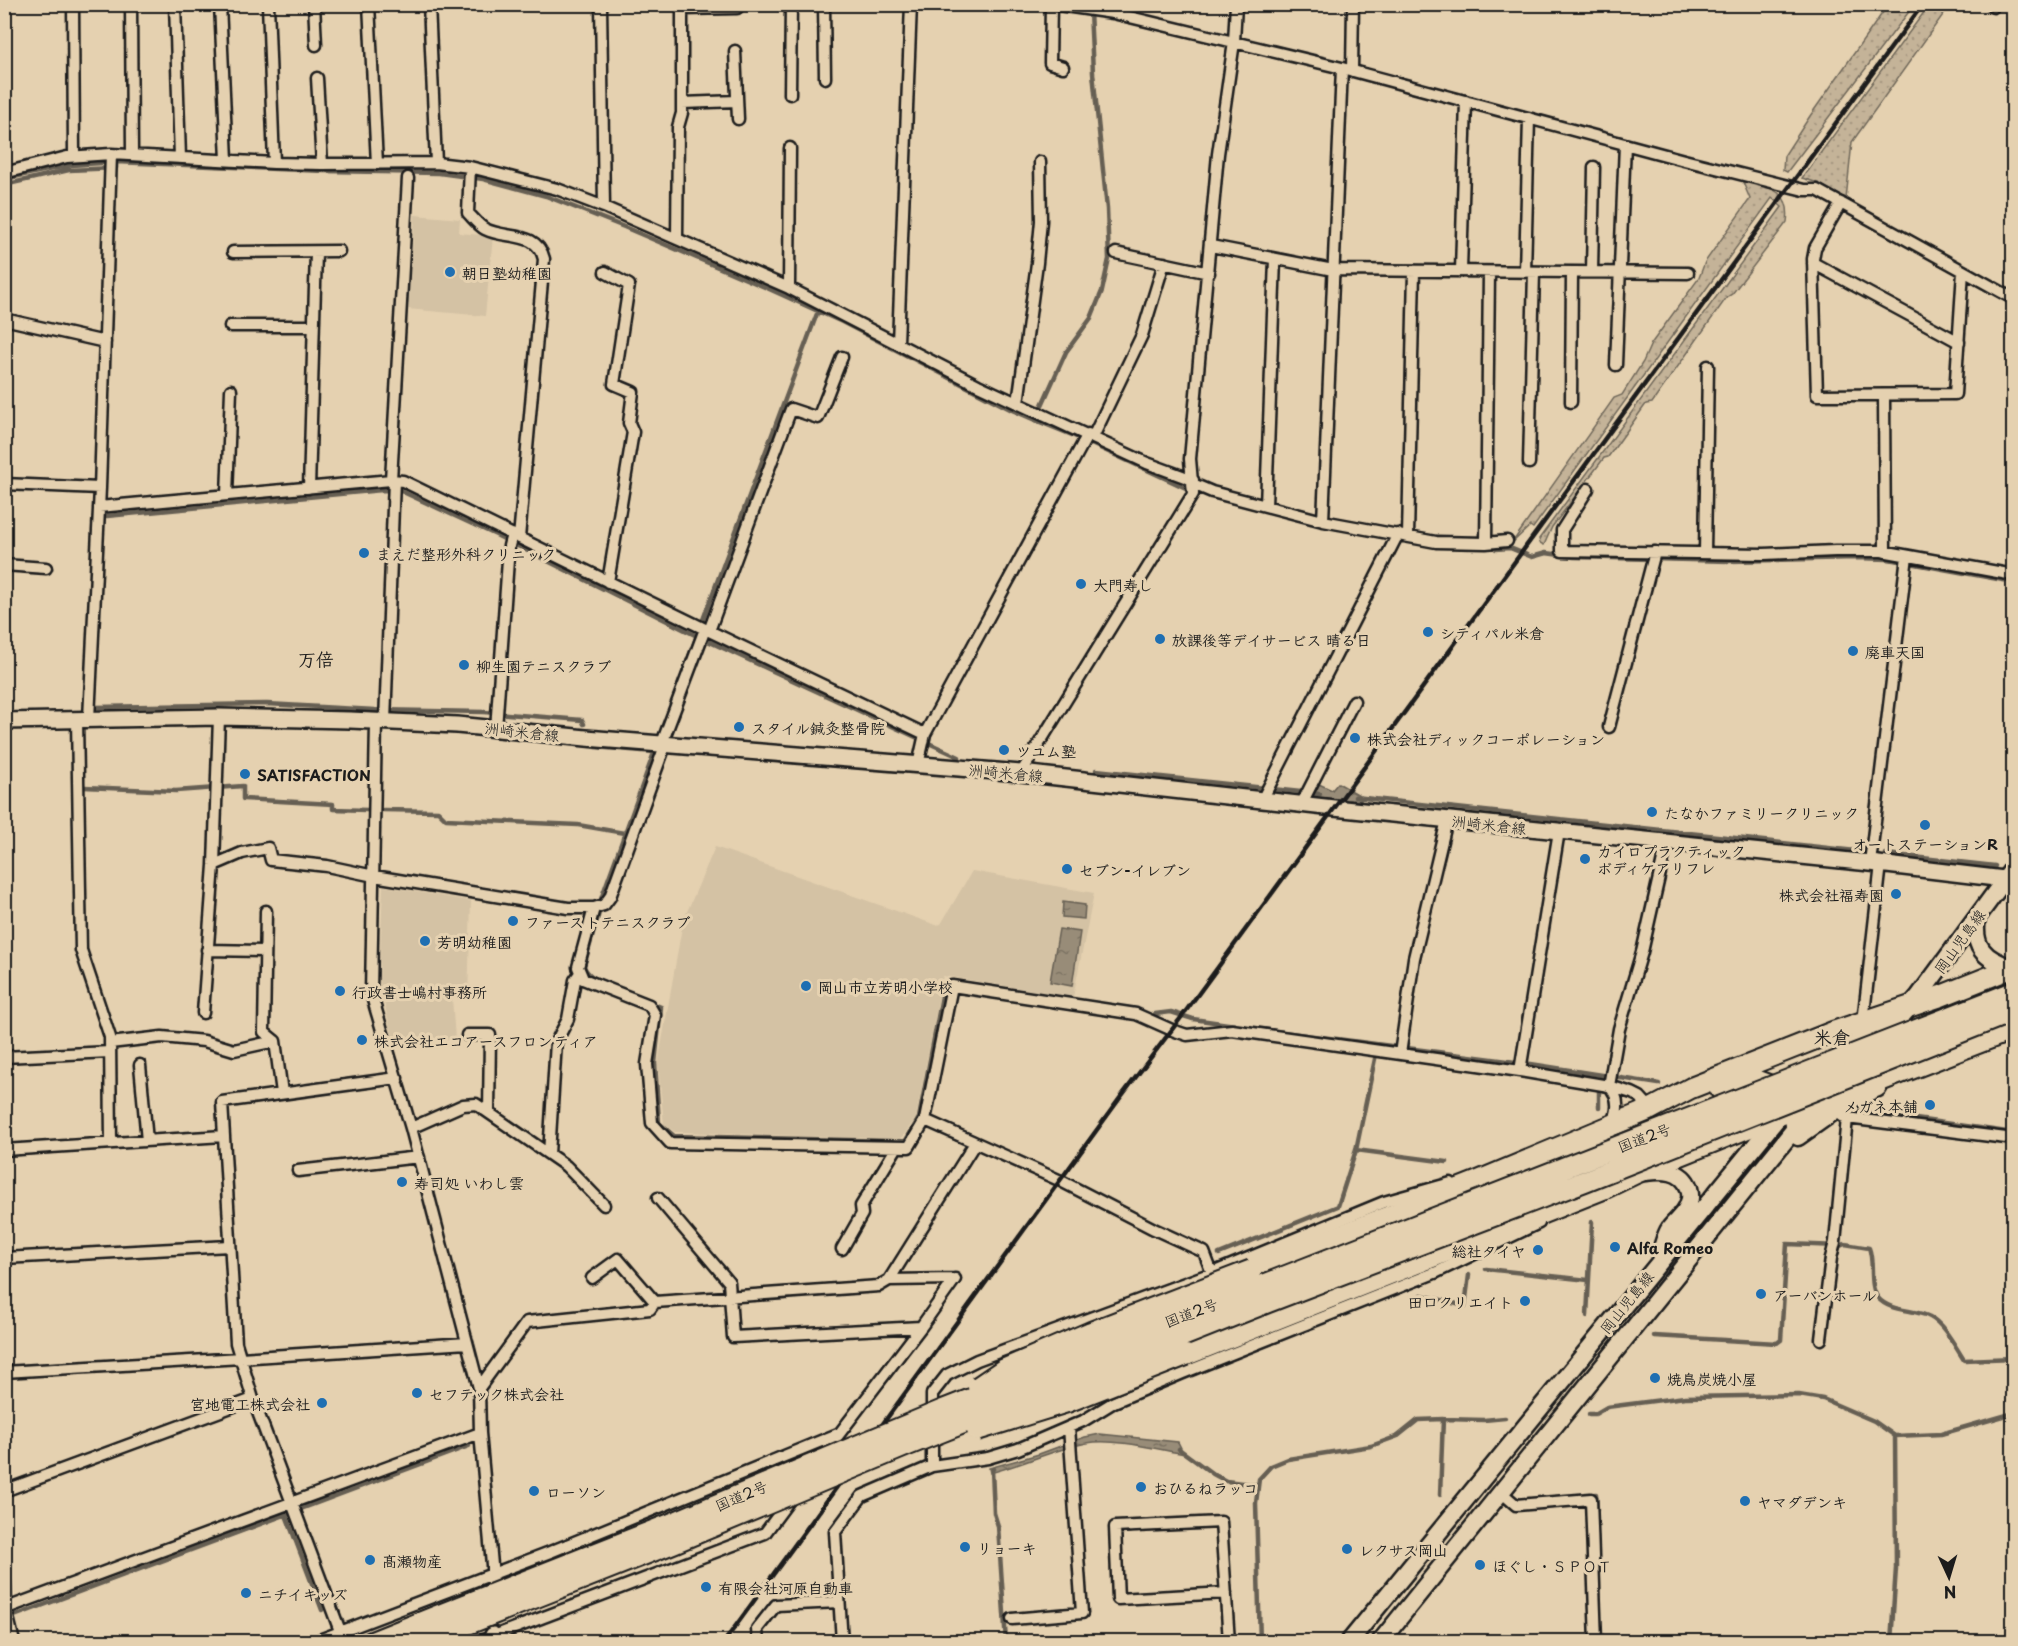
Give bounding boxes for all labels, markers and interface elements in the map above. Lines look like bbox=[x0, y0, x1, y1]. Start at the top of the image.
place label: 朝日塾幼稚園 bbox=[462, 261, 552, 284]
marker: 朝日塾幼稚園 bbox=[443, 265, 457, 279]
place label: まえだ整形外科クリニック bbox=[376, 542, 556, 565]
marker: まえだ整形外科クリニック bbox=[357, 546, 371, 560]
place label: 大門寿し bbox=[1093, 573, 1153, 596]
marker: 大門寿し bbox=[1074, 577, 1088, 591]
place label: シティパル米倉 bbox=[1440, 621, 1544, 644]
marker: シティパル米倉 bbox=[1421, 625, 1435, 639]
place label: 放課後等デイサービス 晴る日 bbox=[1172, 628, 1371, 651]
marker: 放課後等デイサービス 晴る日 bbox=[1153, 632, 1167, 646]
place label: 廃車天国 bbox=[1865, 640, 1925, 663]
marker: 廃車天国 bbox=[1846, 644, 1860, 658]
district label: 万倍 bbox=[298, 645, 334, 672]
place label: 柳生園テニスクラブ bbox=[476, 654, 611, 677]
marker: 柳生園テニスクラブ bbox=[457, 658, 471, 672]
street label: 洲崎米倉線 bbox=[483, 716, 561, 746]
place label: スタイル鍼灸整骨院 bbox=[751, 716, 885, 739]
marker: スタイル鍼灸整骨院 bbox=[732, 720, 746, 734]
place label: 株式会社ディックコーポレーション bbox=[1367, 727, 1605, 750]
marker: 株式会社ディックコーポレーション bbox=[1348, 731, 1362, 745]
place label: ツユム塾 bbox=[1016, 739, 1076, 762]
marker: ツユム塾 bbox=[997, 743, 1011, 757]
street label: 洲崎米倉線 bbox=[968, 757, 1044, 787]
place label: SATISFACTION bbox=[257, 763, 371, 786]
marker: SATISFACTION bbox=[238, 767, 252, 781]
place label: たなかファミリークリニック bbox=[1664, 801, 1859, 824]
marker: たなかファミリークリニック bbox=[1645, 805, 1659, 819]
street label: 洲崎米倉線 bbox=[1450, 809, 1528, 839]
marker: オートステーションR bbox=[1918, 818, 1932, 832]
place label: オートステーションR bbox=[1852, 832, 1998, 855]
place label: カイロプラクティック ボディケアリフレ bbox=[1597, 839, 1746, 879]
marker: カイロプラクティック ボディケアリフレ bbox=[1578, 852, 1592, 866]
place label: セブン-イレブン bbox=[1079, 858, 1191, 881]
marker: セブン-イレブン bbox=[1060, 862, 1074, 876]
place label: 株式会社福寿園 bbox=[1779, 883, 1884, 906]
marker: 株式会社福寿園 bbox=[1889, 887, 1903, 901]
street label: 岡山児島線 bbox=[1928, 904, 1990, 978]
place label: ファーストテニスクラブ bbox=[525, 910, 691, 933]
marker: ファーストテニスクラブ bbox=[506, 914, 520, 928]
place label: 芳明幼稚園 bbox=[437, 930, 512, 953]
marker: 芳明幼稚園 bbox=[418, 934, 432, 948]
place label: 岡山市立芳明小学校 bbox=[818, 975, 953, 998]
marker: 岡山市立芳明小学校 bbox=[799, 979, 813, 993]
place label: 行政書士嶋村事務所 bbox=[352, 980, 487, 1003]
marker: 行政書士嶋村事務所 bbox=[333, 984, 347, 998]
district label: 米倉 bbox=[1814, 1023, 1850, 1050]
place label: 株式会社エコアースフロンティア bbox=[374, 1029, 598, 1052]
marker: 株式会社エコアースフロンティア bbox=[355, 1033, 369, 1047]
place label: メガネ本舗 bbox=[1843, 1094, 1918, 1117]
marker: メガネ本舗 bbox=[1923, 1098, 1937, 1112]
street label: 国道2号 bbox=[1614, 1116, 1674, 1158]
place label: 寿司処 いわし雲 bbox=[414, 1171, 524, 1194]
marker: 寿司処 いわし雲 bbox=[395, 1175, 409, 1189]
place label: Alfa Romeo bbox=[1627, 1236, 1713, 1259]
place label: 総社タイヤ bbox=[1452, 1239, 1526, 1262]
marker: Alfa Romeo bbox=[1608, 1240, 1622, 1254]
marker: 総社タイヤ bbox=[1531, 1243, 1545, 1257]
street label: 岡山児島線 bbox=[1593, 1266, 1659, 1338]
place label: アーバンホール bbox=[1773, 1283, 1877, 1306]
marker: アーバンホール bbox=[1754, 1287, 1768, 1301]
place label: 田口クリエイト bbox=[1408, 1290, 1513, 1313]
street label: 国道2号 bbox=[1161, 1291, 1221, 1333]
marker: 田口クリエイト bbox=[1518, 1294, 1532, 1308]
place label: 焼鳥炭焼小屋 bbox=[1667, 1367, 1757, 1390]
marker: 焼鳥炭焼小屋 bbox=[1648, 1371, 1662, 1385]
place label: セフテック株式会社 bbox=[429, 1382, 564, 1405]
marker: セフテック株式会社 bbox=[410, 1386, 424, 1400]
place label: 宮地電工株式会社 bbox=[190, 1392, 310, 1415]
marker: 宮地電工株式会社 bbox=[315, 1396, 329, 1410]
street label: 国道2号 bbox=[711, 1474, 771, 1516]
place label: おひるねラッコ bbox=[1153, 1476, 1258, 1499]
place label: ローソン bbox=[546, 1480, 606, 1503]
marker: おひるねラッコ bbox=[1134, 1480, 1148, 1494]
marker: ローソン bbox=[527, 1484, 541, 1498]
place label: ヤマダデンキ bbox=[1757, 1490, 1847, 1513]
marker: ヤマダデンキ bbox=[1738, 1494, 1752, 1508]
place label: リョーキ bbox=[977, 1536, 1036, 1559]
place label: レクサス岡山 bbox=[1359, 1538, 1448, 1561]
marker: リョーキ bbox=[958, 1540, 972, 1554]
marker: レクサス岡山 bbox=[1340, 1542, 1354, 1556]
north arrow bbox=[1919, 1547, 1979, 1607]
place label: 髙瀬物産 bbox=[382, 1549, 442, 1572]
marker: 髙瀬物産 bbox=[363, 1553, 377, 1567]
place label: ほぐし・ＳＰＯＴ bbox=[1492, 1554, 1612, 1577]
marker: ほぐし・ＳＰＯＴ bbox=[1473, 1558, 1487, 1572]
place label: 有限会社河原自動車 bbox=[718, 1576, 853, 1599]
marker: 有限会社河原自動車 bbox=[699, 1580, 713, 1594]
text: N bbox=[1943, 1581, 1957, 1605]
place label: ニチイキッズ bbox=[258, 1582, 347, 1605]
marker: ニチイキッズ bbox=[239, 1586, 253, 1600]

